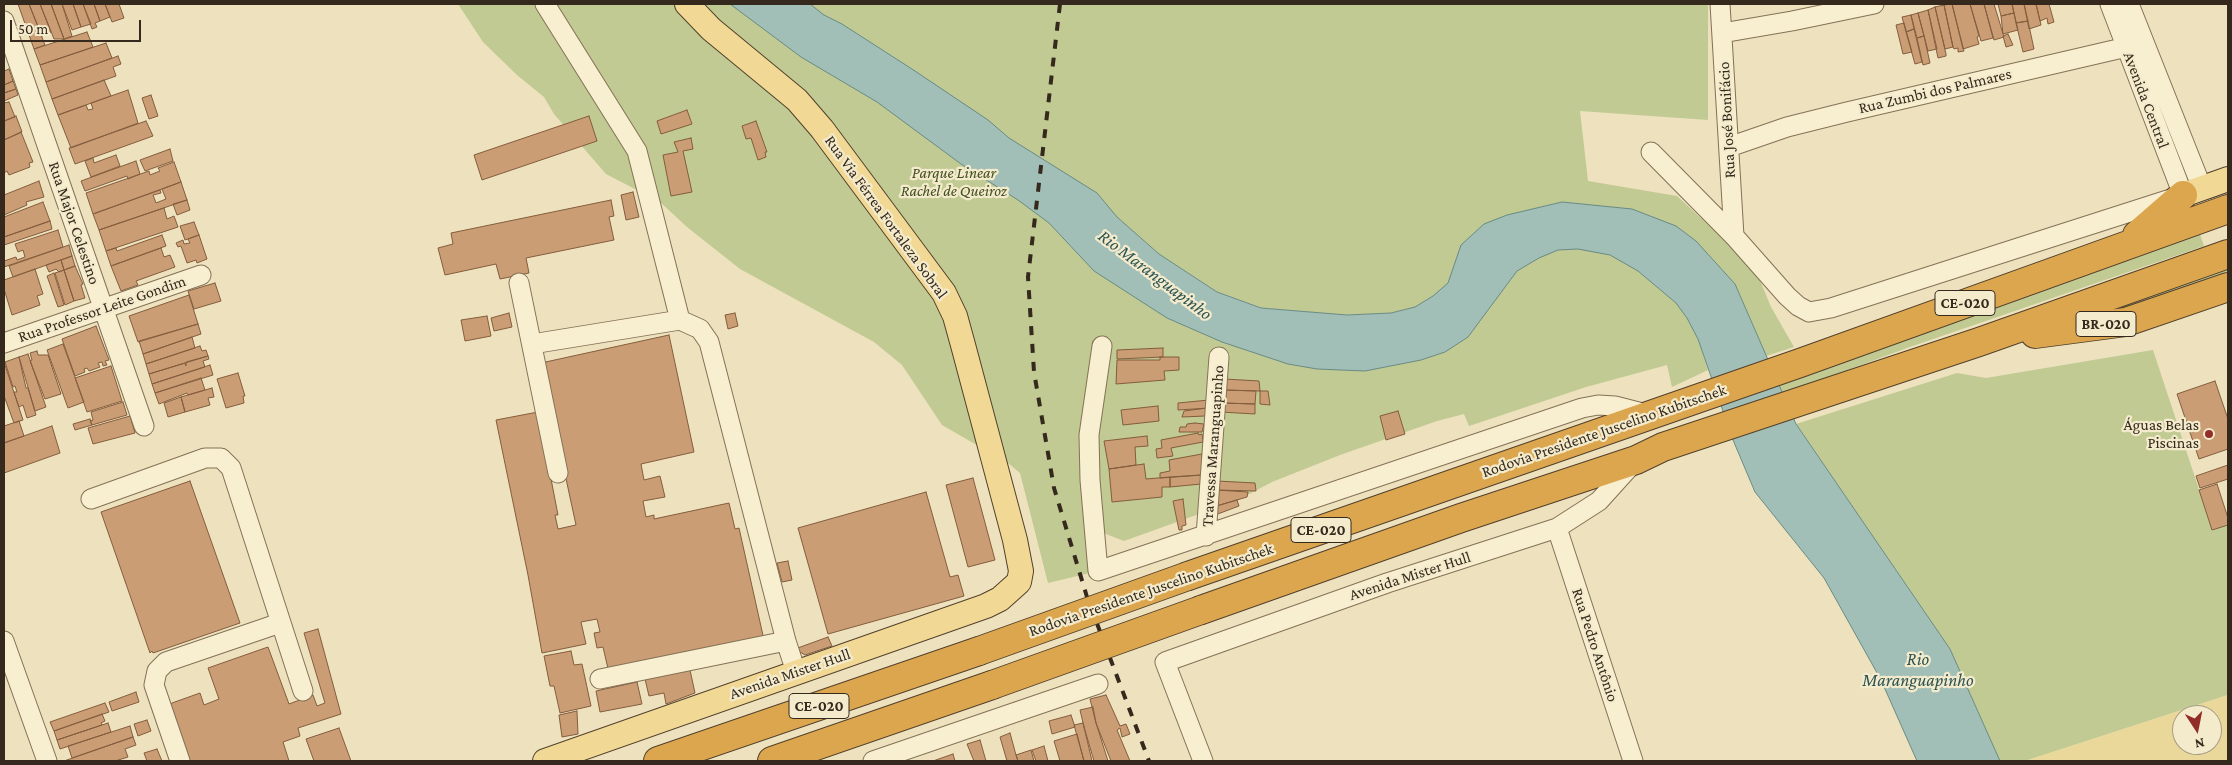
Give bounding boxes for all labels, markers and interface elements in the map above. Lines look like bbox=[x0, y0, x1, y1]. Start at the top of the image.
scale bar bbox=[12, 10, 144, 42]
text: 50 m bbox=[18, 21, 48, 37]
street label: Avenida Central bbox=[2119, 49, 2173, 151]
street label: Rua José Bonifácio bbox=[1714, 61, 1740, 179]
street label: Rua Zumbi dos Palmares bbox=[1857, 64, 2013, 118]
street label: Rua Via Férrea Fortaleza Sobral bbox=[820, 132, 952, 302]
street label: Rua Major Celestino bbox=[44, 159, 104, 287]
park label: Parque Linear Rachel de Queiroz bbox=[901, 163, 1007, 201]
water label: Rio Maranguapinho bbox=[1094, 225, 1216, 325]
street label: Rua Professor Leite Gondim bbox=[16, 271, 188, 347]
road number: CE-020 bbox=[1935, 290, 1995, 316]
road number: BR-020 bbox=[2076, 312, 2136, 336]
street label: Travessa Maranguapinho bbox=[1198, 365, 1228, 527]
street label: Rodovia Presidente Juscelino Kubitschek bbox=[1479, 380, 1729, 482]
place label: Águas Belas Piscinas bbox=[2123, 415, 2199, 453]
marker: Águas Belas Piscinas bbox=[2203, 428, 2215, 440]
road number: CE-020 bbox=[1291, 518, 1351, 542]
street label: Rodovia Presidente Juscelino Kubitschek bbox=[1026, 539, 1276, 641]
street label: Avenida Mister Hull bbox=[1347, 547, 1473, 605]
street label: Rua Pedro Antônio bbox=[1568, 586, 1622, 704]
street label: Avenida Mister Hull bbox=[727, 644, 853, 704]
water label: Rio Maranguapinho bbox=[1862, 648, 1974, 691]
road number: CE-020 bbox=[789, 694, 849, 718]
north arrow bbox=[2172, 705, 2222, 755]
text: N bbox=[2193, 735, 2206, 753]

